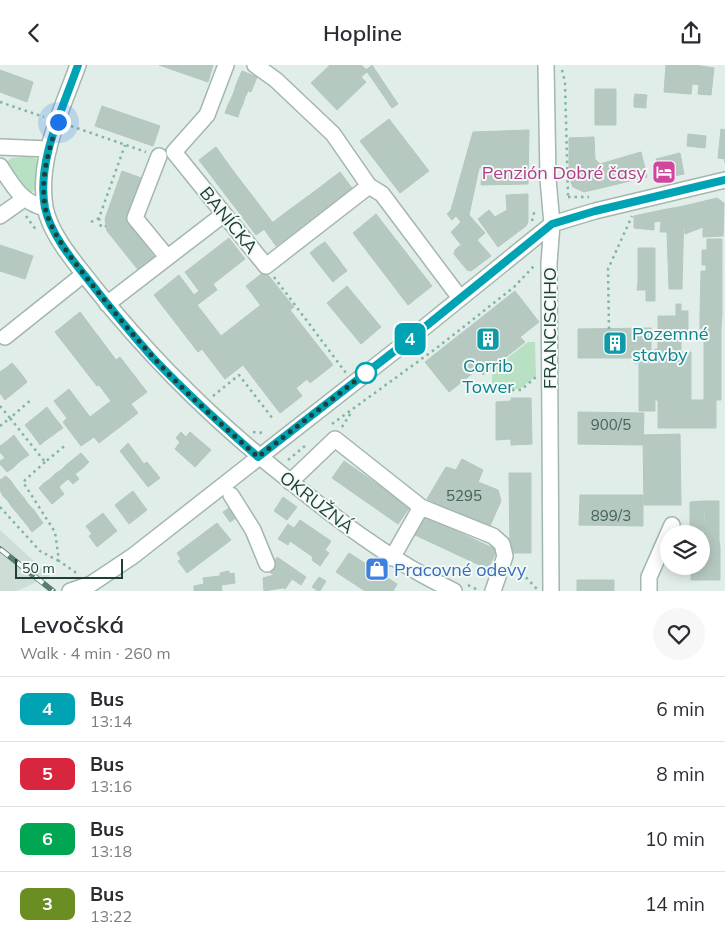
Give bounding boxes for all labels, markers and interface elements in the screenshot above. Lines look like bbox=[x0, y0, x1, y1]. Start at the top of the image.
icon: back bbox=[20, 19, 48, 47]
text: Hopline bbox=[323, 19, 402, 47]
icon: share bbox=[677, 19, 705, 47]
your location bbox=[46, 110, 71, 135]
hotel icon: Penzión Dobré časy bbox=[651, 159, 677, 185]
place label: Penzión Dobré časy bbox=[482, 161, 646, 184]
street label: BANÍCKA bbox=[195, 182, 263, 258]
street label: FRANCISCIHO bbox=[538, 267, 561, 389]
place label: Pozemné stavby bbox=[632, 322, 709, 366]
line badge: 4 bbox=[394, 323, 426, 355]
building icon: Corrib Tower bbox=[475, 326, 501, 352]
text: 4 bbox=[405, 327, 415, 350]
building icon: Pozemné stavby bbox=[602, 330, 628, 356]
place label: Corrib Tower bbox=[462, 354, 514, 398]
unlabelled marker bbox=[355, 362, 377, 384]
house number: 900/5 bbox=[591, 415, 631, 434]
street label: OKRUŽNÁ bbox=[275, 466, 359, 538]
house number: 5295 bbox=[446, 486, 482, 505]
house number: 899/3 bbox=[591, 506, 631, 525]
map controls bbox=[660, 525, 710, 575]
button: layers bbox=[660, 525, 710, 575]
scale bar bbox=[15, 556, 122, 579]
shop icon: Pracovné odevy bbox=[364, 556, 390, 582]
place label: Pracovné odevy bbox=[394, 558, 527, 581]
text: 50 m bbox=[22, 559, 55, 577]
button: heart bbox=[653, 608, 705, 660]
text: Levočská bbox=[20, 609, 124, 639]
text: Walk · 4 min · 260 m bbox=[20, 643, 171, 663]
text: Bus bbox=[90, 687, 124, 711]
text: 4 bbox=[42, 697, 53, 720]
text: 6 min bbox=[656, 697, 705, 721]
text: 13:14 bbox=[90, 711, 132, 731]
text: Bus bbox=[90, 752, 124, 776]
text: 5 bbox=[42, 762, 53, 785]
text: 8 min bbox=[656, 762, 705, 786]
text: 13:16 bbox=[90, 776, 132, 796]
text: Bus bbox=[90, 817, 124, 841]
text: 6 bbox=[42, 827, 53, 850]
text: 10 min bbox=[645, 827, 705, 851]
text: 13:18 bbox=[90, 841, 132, 861]
text: Bus bbox=[90, 882, 124, 906]
text: 3 bbox=[42, 892, 53, 915]
text: 14 min bbox=[645, 892, 705, 916]
text: 13:22 bbox=[90, 906, 132, 926]

